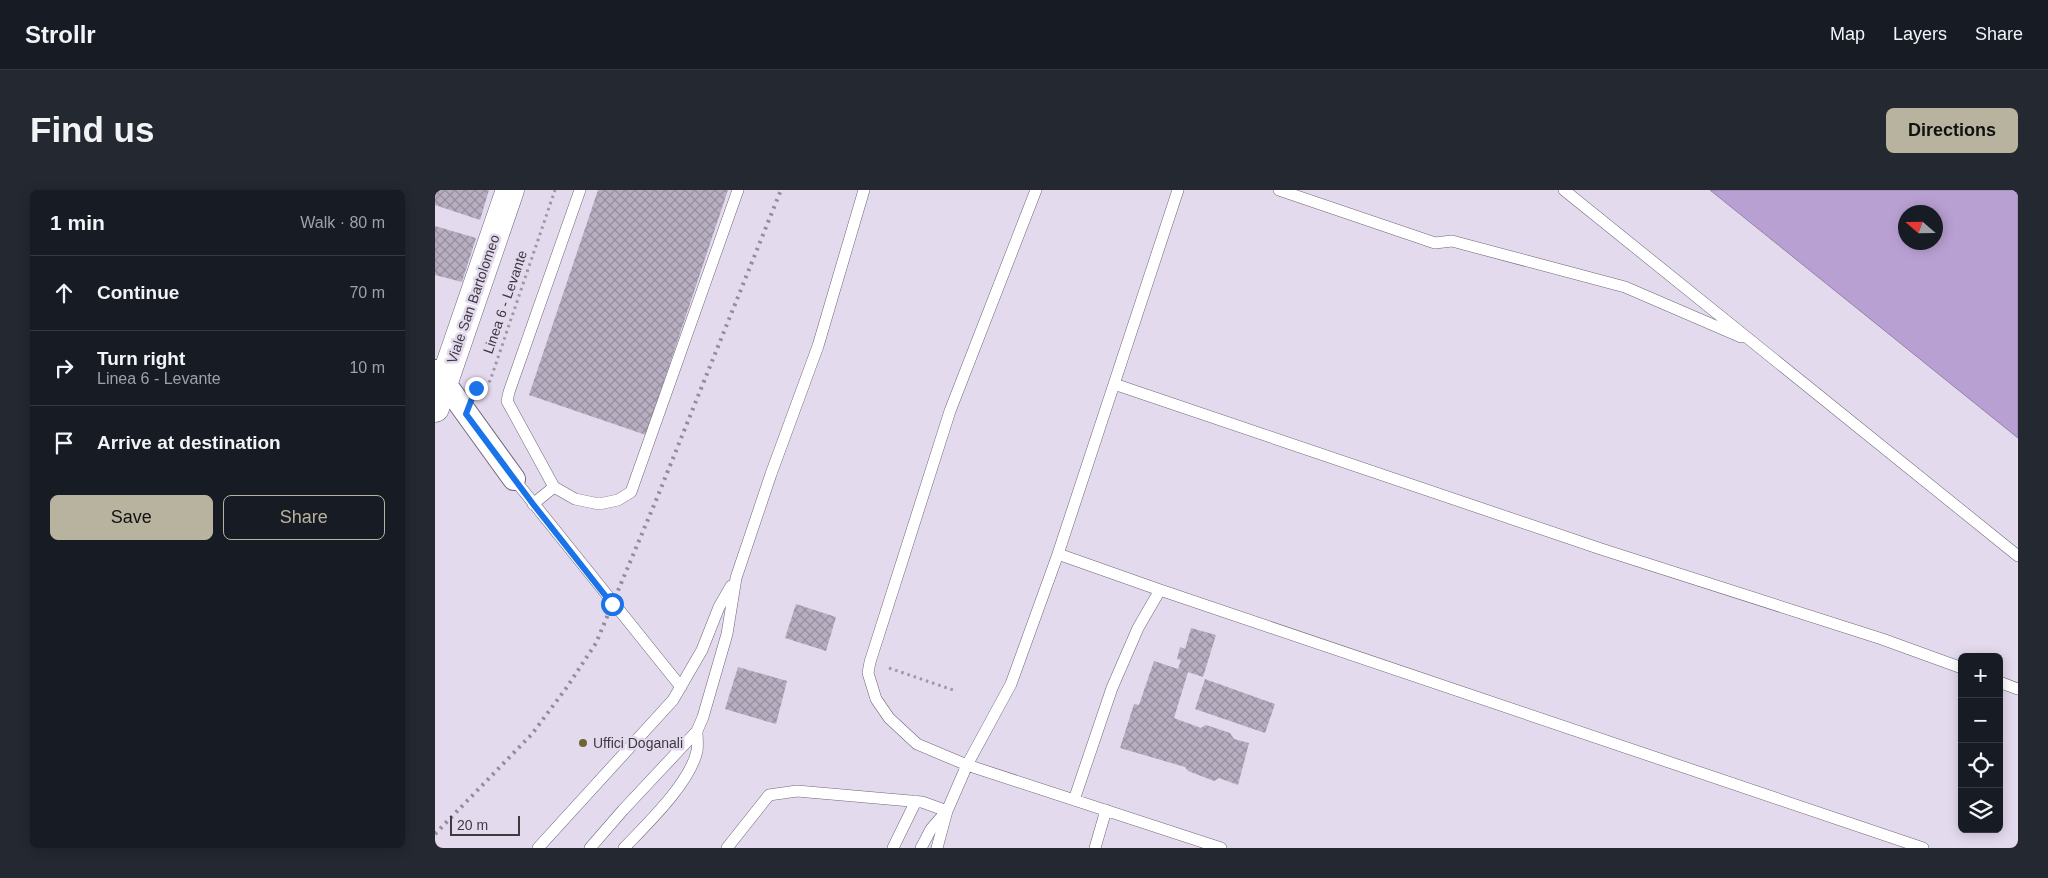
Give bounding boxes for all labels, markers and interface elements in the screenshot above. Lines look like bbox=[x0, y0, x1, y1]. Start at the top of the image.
text: Strollr bbox=[25, 21, 96, 48]
text: Map bbox=[1830, 24, 1865, 44]
text: Layers bbox=[1893, 24, 1947, 44]
text: Share bbox=[1975, 24, 2023, 44]
button: Directions bbox=[1886, 108, 2018, 153]
text: Find us bbox=[30, 110, 154, 149]
north arrow bbox=[1898, 205, 1943, 250]
text: 1 min bbox=[50, 211, 105, 234]
text: Walk · 80 m bbox=[300, 214, 385, 231]
street label: Viale San Bartolomeo bbox=[443, 232, 503, 366]
street label: Linea 6 - Levante bbox=[480, 248, 530, 356]
icon: ahead bbox=[50, 279, 78, 307]
text: Continue bbox=[97, 282, 179, 303]
text: 70 m bbox=[349, 284, 385, 301]
text: Turn right bbox=[97, 348, 185, 369]
icon: right bbox=[50, 354, 78, 382]
text: 10 m bbox=[349, 359, 385, 376]
text: Linea 6 - Levante bbox=[97, 370, 221, 387]
route end bbox=[465, 377, 488, 400]
icon: arrive bbox=[50, 429, 78, 457]
text: Arrive at destination bbox=[97, 432, 281, 453]
button: Save bbox=[50, 495, 213, 540]
button: Share bbox=[223, 495, 385, 540]
route start bbox=[601, 593, 624, 616]
map controls bbox=[1958, 653, 2003, 833]
button: + bbox=[1958, 653, 2003, 698]
button: − bbox=[1958, 698, 2003, 743]
place label: Uffici Doganali bbox=[593, 735, 683, 751]
marker: Uffici Doganali bbox=[577, 737, 589, 749]
button: locate bbox=[1958, 743, 2003, 788]
button: layers bbox=[1958, 788, 2003, 833]
scale bar bbox=[450, 813, 520, 836]
text: 20 m bbox=[457, 817, 488, 833]

